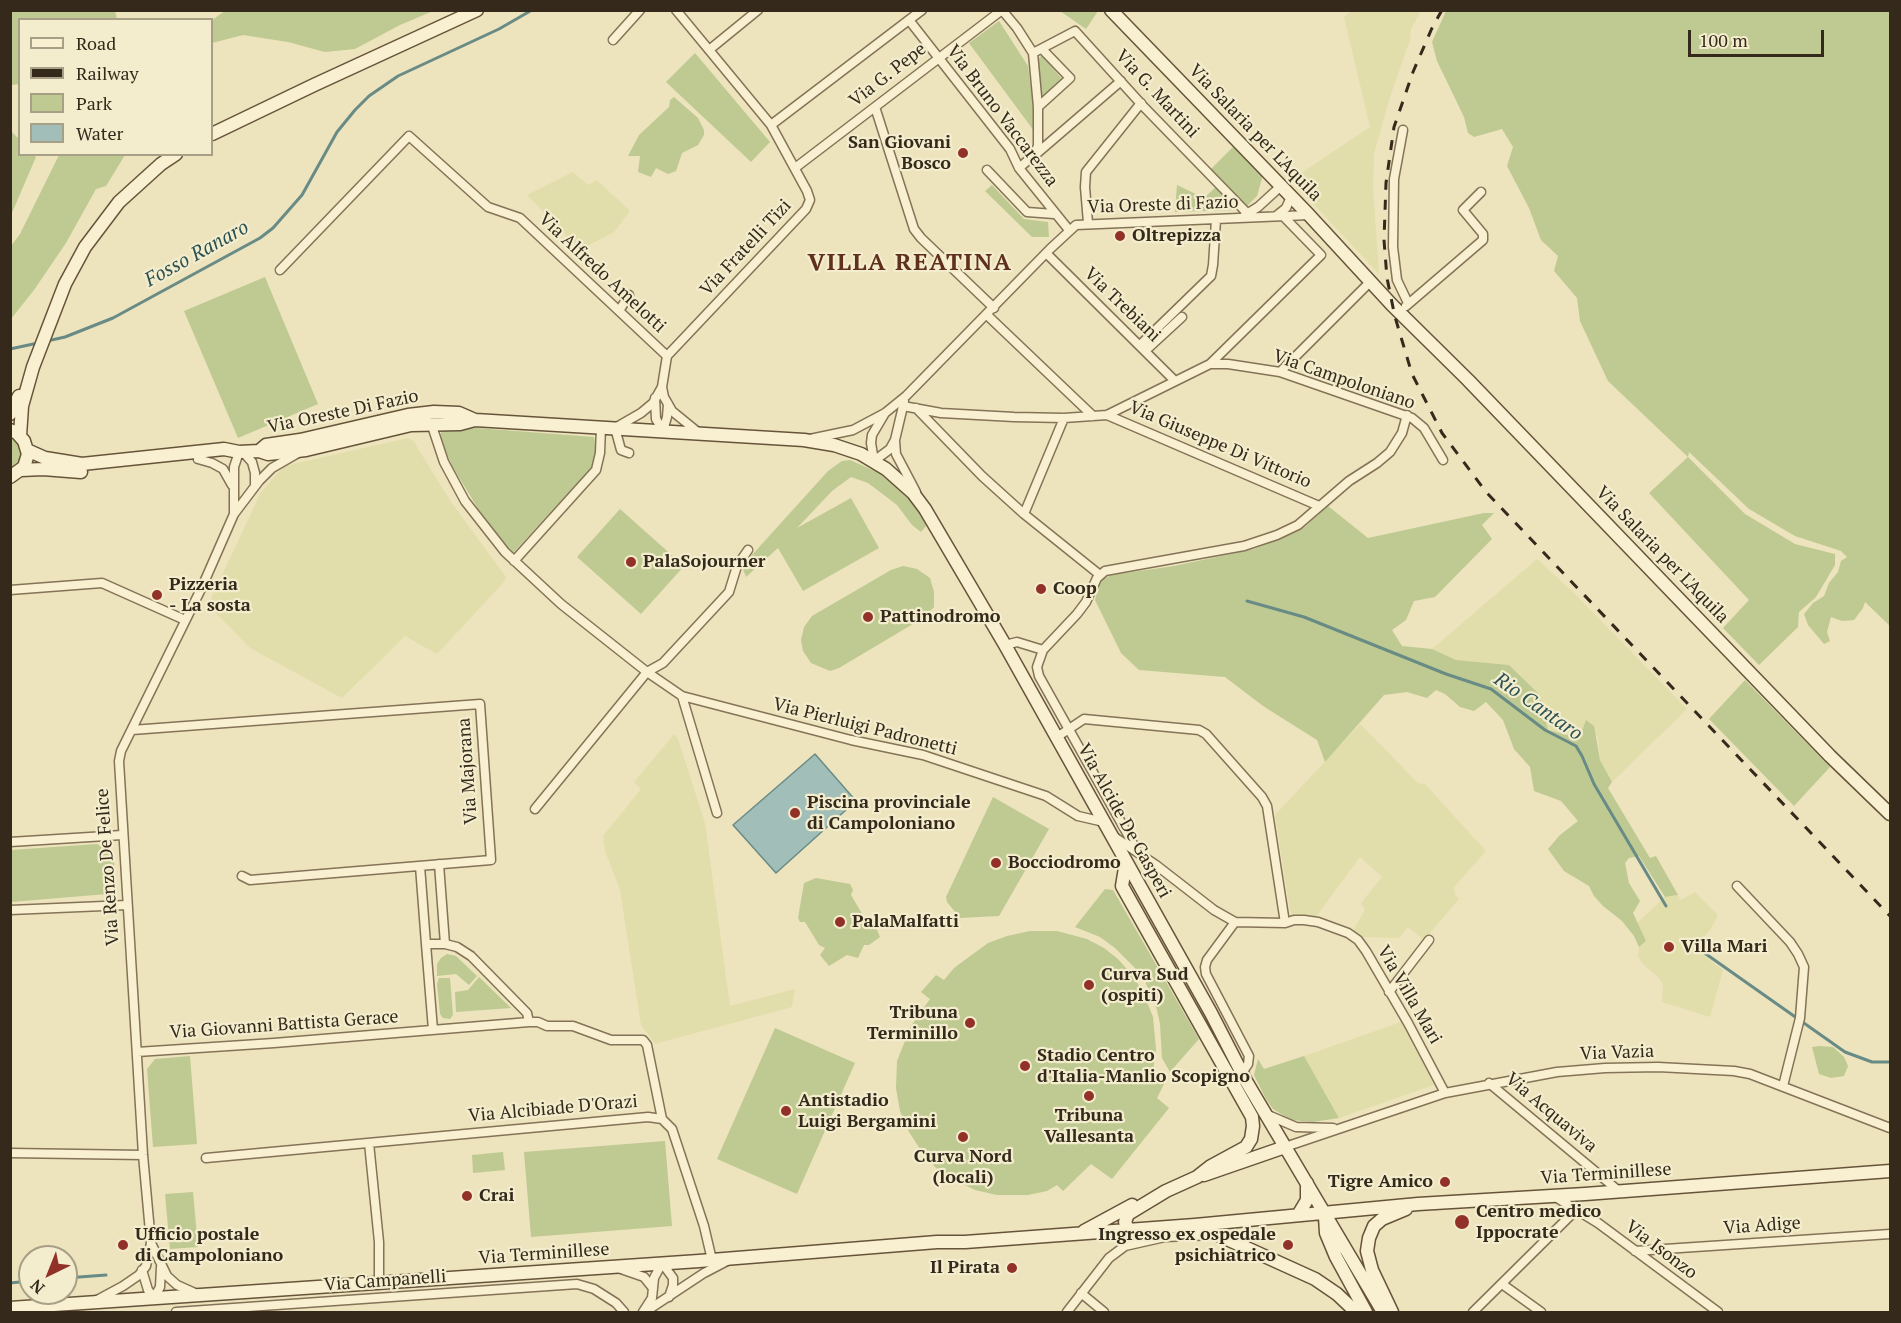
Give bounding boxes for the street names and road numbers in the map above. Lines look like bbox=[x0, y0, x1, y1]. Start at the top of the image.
street label: Via G. Pepe bbox=[845, 38, 931, 112]
street label: Via Bruno Vaccarezza bbox=[942, 41, 1062, 191]
street label: Via G. Martini bbox=[1111, 45, 1203, 143]
street label: Via Salaria per L'Aquila bbox=[1184, 60, 1326, 206]
street label: Via Oreste di Fazio bbox=[1087, 192, 1239, 218]
street label: Via Fratelli Tizi bbox=[696, 195, 796, 301]
street label: Via Alfredo Amelotti bbox=[534, 208, 670, 338]
street label: Via Trebiani bbox=[1079, 263, 1165, 347]
street label: Via Campoloniano bbox=[1270, 346, 1418, 414]
street label: Via Oreste Di Fazio bbox=[265, 385, 421, 439]
street label: Via Giuseppe Di Vittorio bbox=[1126, 397, 1314, 493]
street label: Via Salaria per L'Aquila bbox=[1591, 482, 1733, 628]
street label: Via Pierluigi Padronetti bbox=[771, 694, 959, 760]
street label: Via Majorana bbox=[454, 717, 482, 825]
street label: Via Alcide De Gasperi bbox=[1073, 740, 1175, 902]
street label: Via Renzo De Felice bbox=[92, 787, 124, 947]
street label: Via Villa Mari bbox=[1372, 942, 1446, 1048]
street label: Via Giovanni Battista Gerace bbox=[169, 1006, 399, 1044]
street label: Via Vazia bbox=[1579, 1041, 1655, 1065]
street label: Via Acquaviva bbox=[1501, 1068, 1601, 1158]
street label: Via Alcibiade D'Orazi bbox=[467, 1091, 639, 1127]
street label: Via Terminillese bbox=[1540, 1159, 1672, 1189]
street label: Via Adige bbox=[1723, 1213, 1801, 1239]
street label: Via Isonzo bbox=[1621, 1216, 1701, 1284]
street label: Via Terminillese bbox=[478, 1239, 610, 1269]
street label: Via Campanelli bbox=[323, 1266, 447, 1296]

